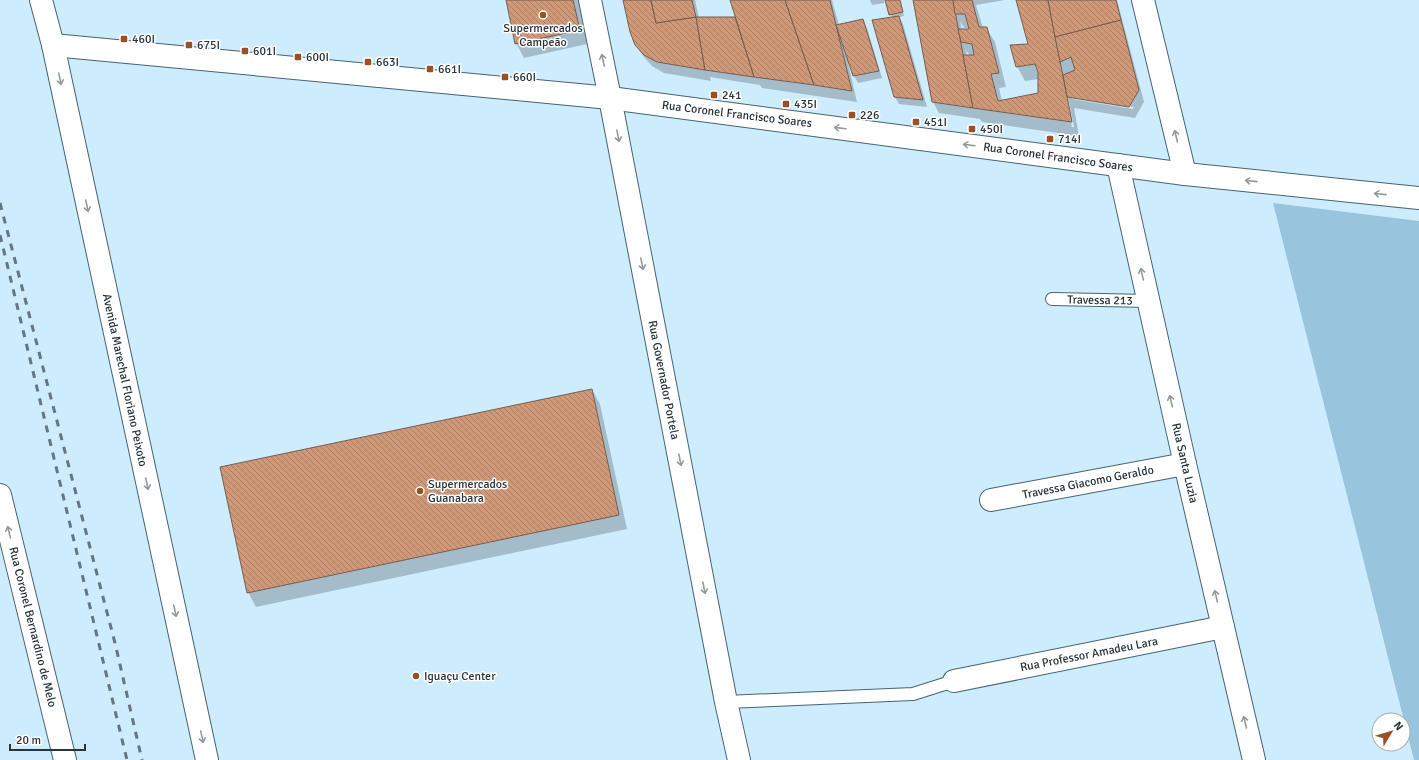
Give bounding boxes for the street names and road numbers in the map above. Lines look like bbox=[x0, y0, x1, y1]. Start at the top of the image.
street label: Rua Coronel Francisco Soares bbox=[661, 98, 813, 131]
street label: Rua Coronel Francisco Soares bbox=[982, 140, 1134, 175]
street label: Avenida Marechal Floriano Peixoto bbox=[99, 292, 150, 468]
street label: Travessa 213 bbox=[1067, 292, 1133, 309]
street label: Rua Governador Portela bbox=[645, 319, 682, 441]
street label: Rua Santa Luzia bbox=[1168, 422, 1201, 505]
street label: Travessa Giacomo Geraldo bbox=[1021, 462, 1155, 503]
street label: Rua Coronel Bernardino de Melo bbox=[5, 545, 60, 709]
street label: Rua Professor Amadeu Lara bbox=[1019, 634, 1159, 675]

